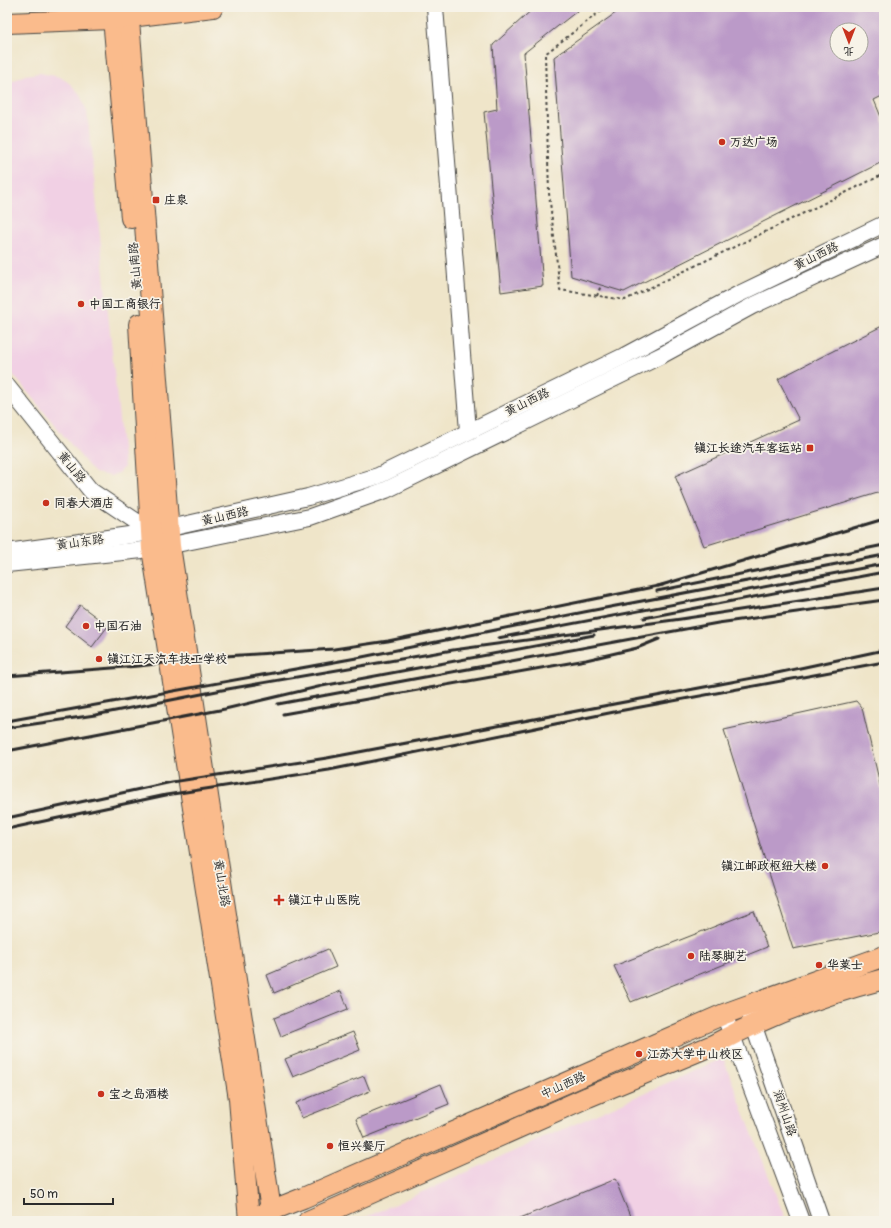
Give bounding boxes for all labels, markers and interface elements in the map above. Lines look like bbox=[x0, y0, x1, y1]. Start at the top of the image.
north arrow bbox=[829, 22, 869, 62]
text: 北 bbox=[844, 45, 855, 58]
place label: 万达广场 bbox=[730, 135, 778, 150]
marker: 万达广场 bbox=[717, 137, 727, 147]
place label: 庄泉 bbox=[164, 193, 188, 208]
marker: 庄泉 bbox=[151, 195, 161, 205]
street label: 黄山西路 bbox=[791, 239, 841, 274]
street label: 黄山南路 bbox=[126, 241, 145, 291]
place label: 中国工商银行 bbox=[89, 297, 161, 312]
marker: 中国工商银行 bbox=[76, 299, 86, 309]
street label: 黄山西路 bbox=[502, 385, 552, 420]
place label: 镇江长途汽车客运站 bbox=[694, 441, 802, 456]
marker: 镇江长途汽车客运站 bbox=[805, 443, 815, 453]
street label: 黄山路 bbox=[54, 449, 89, 486]
place label: 同春大酒店 bbox=[54, 496, 114, 511]
marker: 同春大酒店 bbox=[41, 498, 51, 508]
street label: 黄山西路 bbox=[200, 504, 250, 529]
street label: 黄山东路 bbox=[55, 532, 105, 553]
place label: 中国石油 bbox=[94, 619, 142, 634]
marker: 中国石油 bbox=[81, 621, 91, 631]
place label: 镇江江天汽车技工学校 bbox=[107, 652, 227, 667]
marker: 镇江江天汽车技工学校 bbox=[94, 654, 104, 664]
street label: 黄山北路 bbox=[210, 858, 233, 908]
place label: 镇江邮政枢纽大楼 bbox=[721, 859, 817, 874]
marker: 镇江邮政枢纽大楼 bbox=[820, 861, 830, 871]
place label: 镇江中山医院 bbox=[288, 893, 360, 908]
marker: 镇江中山医院 bbox=[273, 894, 285, 906]
place label: 陆琴脚艺 bbox=[699, 949, 747, 964]
marker: 陆琴脚艺 bbox=[686, 951, 696, 961]
place label: 华莱士 bbox=[827, 958, 863, 973]
marker: 华莱士 bbox=[814, 960, 824, 970]
place label: 江苏大学中山校区 bbox=[647, 1047, 743, 1062]
marker: 江苏大学中山校区 bbox=[634, 1049, 644, 1059]
street label: 中山西路 bbox=[538, 1069, 588, 1102]
place label: 宝之岛酒楼 bbox=[109, 1087, 169, 1102]
street label: 润州山路 bbox=[770, 1088, 799, 1138]
marker: 宝之岛酒楼 bbox=[96, 1089, 106, 1099]
place label: 恒兴餐厅 bbox=[338, 1139, 386, 1154]
marker: 恒兴餐厅 bbox=[325, 1141, 335, 1151]
scale bar bbox=[24, 1180, 113, 1206]
text: 50 m bbox=[30, 1187, 58, 1202]

